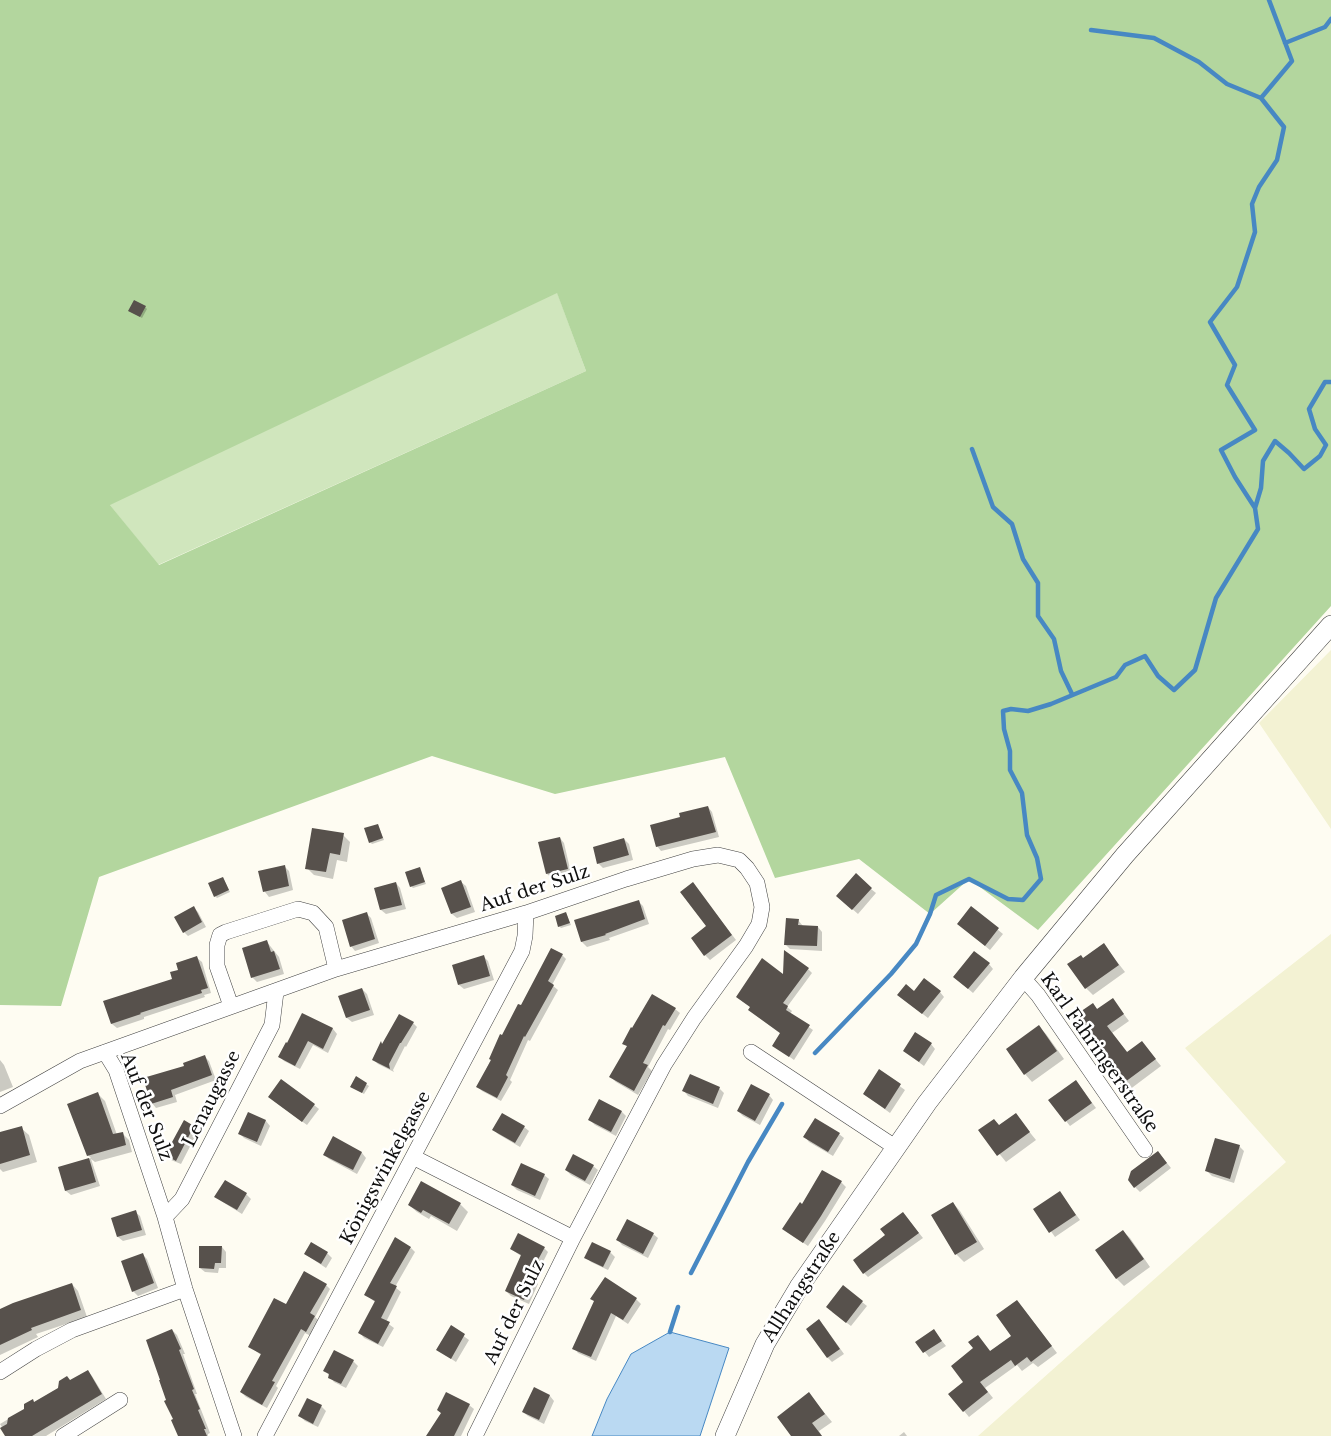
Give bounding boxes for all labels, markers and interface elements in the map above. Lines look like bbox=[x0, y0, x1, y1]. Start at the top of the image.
street label: Auf der Sulz bbox=[477, 861, 593, 917]
street label: Karl Fahringerstraße bbox=[1036, 969, 1162, 1137]
street label: Lenaugasse bbox=[178, 1047, 246, 1151]
street label: Auf der Sulz bbox=[115, 1050, 177, 1164]
street label: Königswinkelgasse bbox=[336, 1088, 436, 1248]
street label: Allhangstraße bbox=[758, 1228, 846, 1346]
street label: Auf der Sulz bbox=[480, 1256, 550, 1368]

